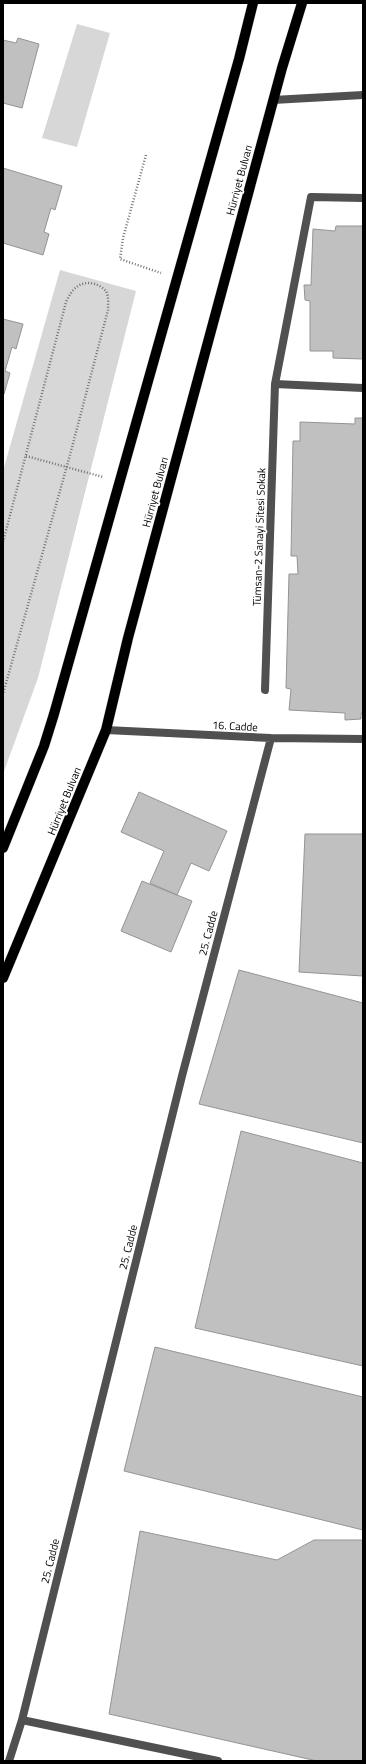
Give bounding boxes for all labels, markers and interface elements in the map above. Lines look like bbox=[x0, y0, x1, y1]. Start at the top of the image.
street label: Hürriyet Bulvarı bbox=[222, 143, 256, 217]
street label: Hürriyet Bulvarı bbox=[138, 455, 172, 529]
street label: Tümsan-2 Sanayi Sitesi Sokak bbox=[249, 467, 269, 606]
street label: 16. Cadde bbox=[212, 717, 259, 735]
street label: Hürriyet Bulvarı bbox=[43, 764, 85, 838]
street label: 25. Cadde bbox=[194, 908, 222, 957]
street label: 25. Cadde bbox=[115, 1222, 141, 1271]
street label: 25. Cadde bbox=[37, 1536, 63, 1585]

